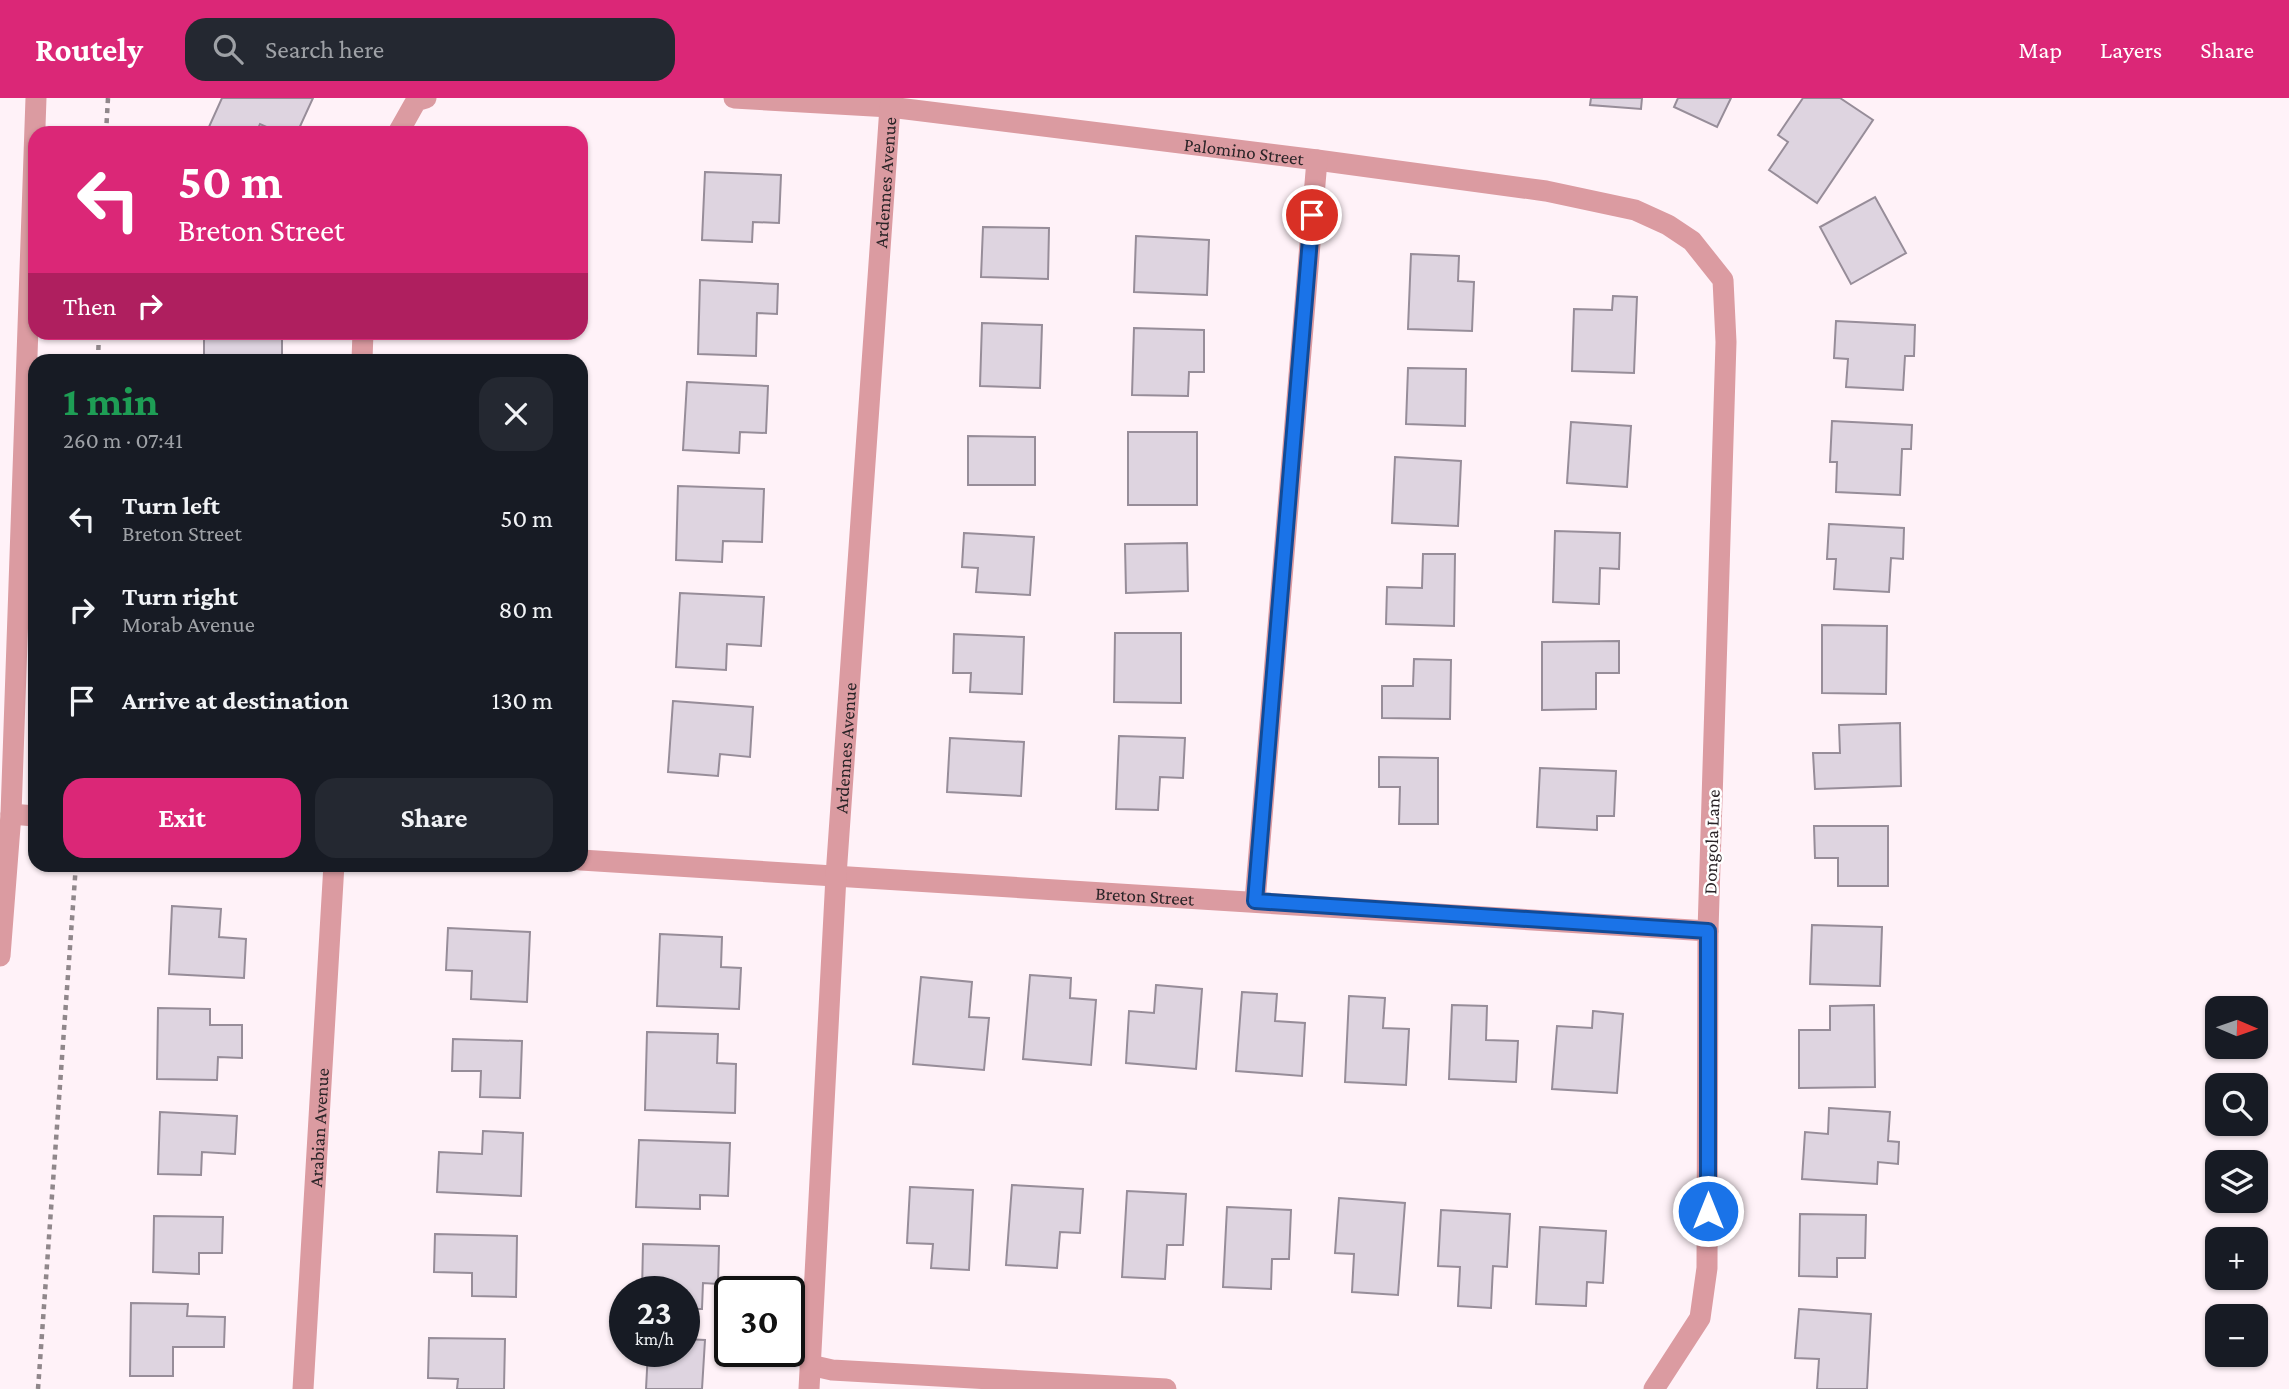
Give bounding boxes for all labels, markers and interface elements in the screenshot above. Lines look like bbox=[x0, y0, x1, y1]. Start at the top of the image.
search box bbox=[185, 18, 675, 81]
icon: search bbox=[209, 30, 247, 68]
text: Routely bbox=[35, 31, 143, 68]
text: Search here bbox=[265, 35, 384, 64]
text: Map bbox=[2018, 36, 2062, 63]
text: Layers bbox=[2100, 36, 2162, 63]
text: Share bbox=[2200, 36, 2254, 63]
street label: Ardennes Avenue bbox=[870, 116, 900, 249]
street label: Palomino Street bbox=[1183, 134, 1306, 169]
icon: left bbox=[63, 154, 154, 245]
text: 50 m bbox=[178, 154, 283, 209]
pin bbox=[1282, 185, 1342, 245]
icon: arrive bbox=[1293, 196, 1331, 234]
text: Breton Street bbox=[178, 212, 345, 248]
icon: right bbox=[131, 287, 169, 325]
text: Then bbox=[63, 292, 117, 321]
text: 1 min bbox=[63, 377, 159, 424]
button: close bbox=[479, 377, 553, 451]
text: 260 m · 07:41 bbox=[63, 427, 183, 453]
text: Turn left bbox=[122, 491, 220, 520]
icon: left bbox=[63, 500, 101, 538]
text: 50 m bbox=[500, 504, 553, 533]
text: Breton Street bbox=[122, 520, 242, 546]
text: Turn right bbox=[122, 582, 238, 611]
icon: right bbox=[63, 591, 101, 629]
text: 80 m bbox=[499, 595, 553, 624]
text: Morab Avenue bbox=[122, 611, 255, 637]
icon: arrive bbox=[63, 682, 101, 720]
street label: Ardennes Avenue bbox=[830, 682, 861, 814]
text: Arrive at destination bbox=[122, 686, 349, 715]
text: 130 m bbox=[492, 686, 553, 715]
button: Exit bbox=[63, 778, 301, 858]
button: Share bbox=[315, 778, 553, 858]
street label: Dongola Lane bbox=[1699, 789, 1724, 895]
street label: Breton Street bbox=[1095, 882, 1196, 910]
north arrow bbox=[2205, 996, 2268, 1059]
map controls bbox=[2205, 996, 2268, 1367]
street label: Arabian Avenue bbox=[305, 1067, 333, 1188]
button: search bbox=[2205, 1073, 2268, 1136]
button: layers bbox=[2205, 1150, 2268, 1213]
position arrow bbox=[1671, 1174, 1745, 1248]
button: + bbox=[2205, 1227, 2268, 1290]
speed limit sign: 30 bbox=[714, 1276, 805, 1367]
text: 23 bbox=[637, 1293, 672, 1332]
button: − bbox=[2205, 1304, 2268, 1367]
text: km/h bbox=[635, 1329, 674, 1349]

